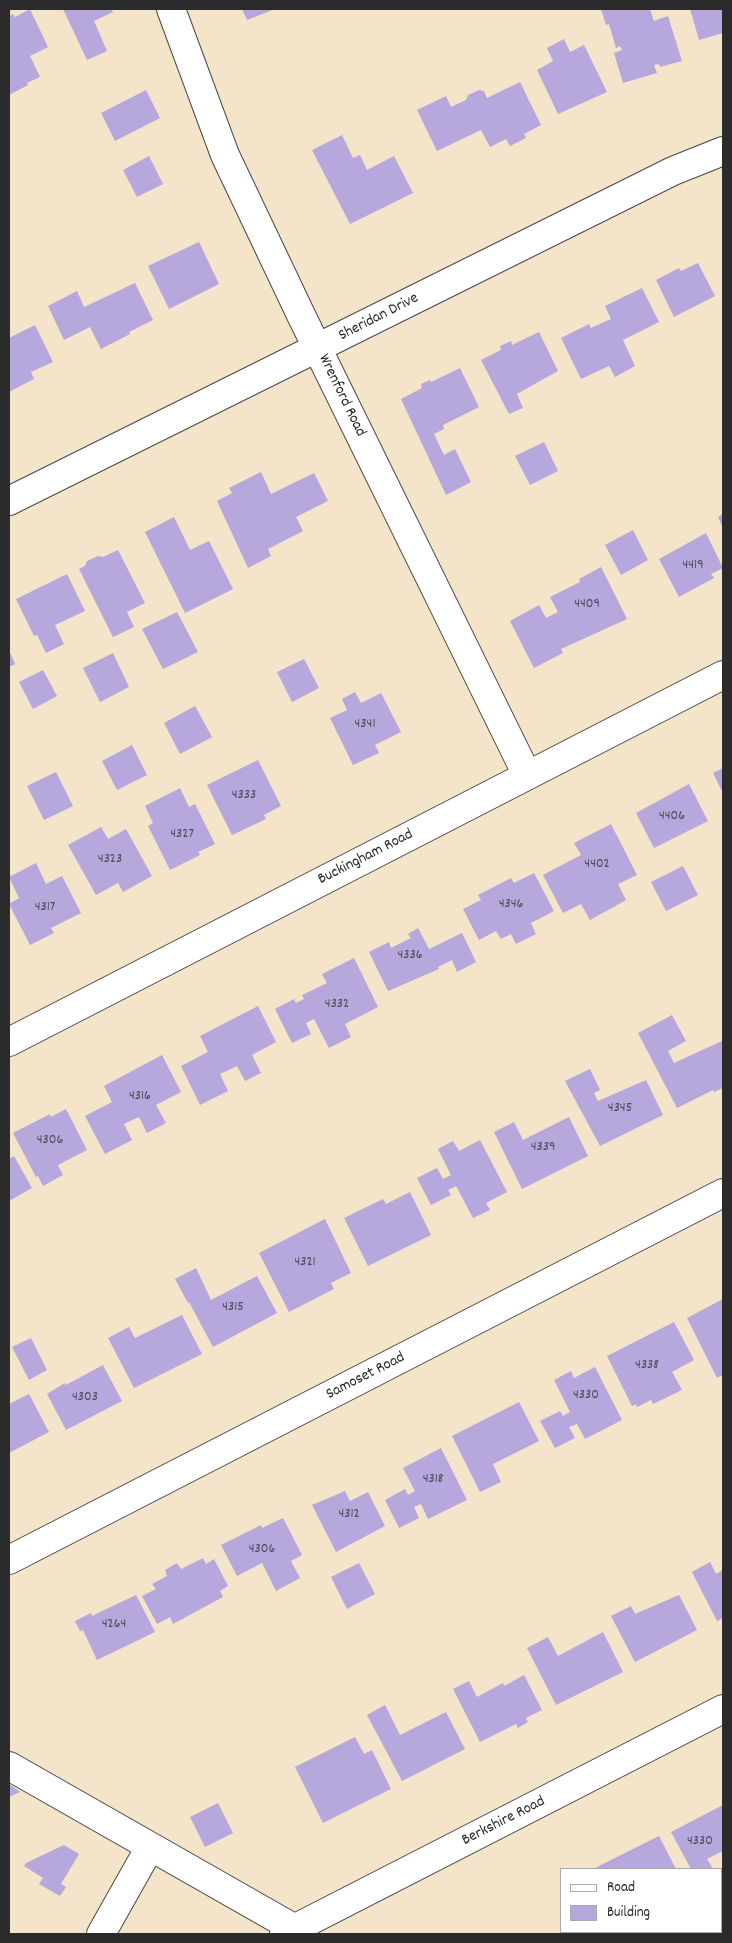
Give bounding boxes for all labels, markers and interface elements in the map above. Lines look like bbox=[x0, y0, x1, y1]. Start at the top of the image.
street label: Sheridan Drive bbox=[336, 290, 422, 346]
street label: Wrenford Road bbox=[313, 352, 369, 440]
house number: 4419 bbox=[682, 558, 704, 574]
house number: 4409 bbox=[574, 597, 600, 613]
house number: 4341 bbox=[355, 717, 375, 733]
house number: 4333 bbox=[232, 788, 256, 804]
house number: 4406 bbox=[659, 809, 685, 825]
street label: Buckingham Road bbox=[315, 826, 417, 890]
house number: 4327 bbox=[170, 827, 194, 843]
house number: 4323 bbox=[98, 852, 122, 868]
house number: 4402 bbox=[584, 857, 610, 873]
house number: 4346 bbox=[499, 897, 523, 913]
house number: 4317 bbox=[35, 900, 55, 916]
house number: 4336 bbox=[397, 948, 423, 964]
house number: 4332 bbox=[325, 997, 349, 1013]
house number: 4316 bbox=[129, 1089, 151, 1105]
house number: 4345 bbox=[608, 1101, 632, 1117]
house number: 4306 bbox=[37, 1133, 63, 1149]
house number: 4339 bbox=[531, 1140, 555, 1156]
house number: 4321 bbox=[294, 1255, 316, 1271]
house number: 4315 bbox=[222, 1300, 244, 1316]
street label: Samoset Road bbox=[323, 1349, 409, 1405]
house number: 4338 bbox=[635, 1358, 659, 1374]
house number: 4330 bbox=[573, 1388, 599, 1404]
house number: 4303 bbox=[72, 1390, 98, 1406]
house number: 4318 bbox=[423, 1472, 443, 1488]
house number: 4312 bbox=[338, 1507, 360, 1523]
house number: 4306 bbox=[249, 1542, 275, 1558]
house number: 4264 bbox=[102, 1617, 126, 1633]
street label: Berkshire Road bbox=[459, 1793, 549, 1851]
house number: 4330 bbox=[687, 1834, 713, 1850]
legend bbox=[560, 1868, 722, 1933]
text: Road bbox=[607, 1877, 635, 1899]
text: Building bbox=[607, 1902, 650, 1924]

